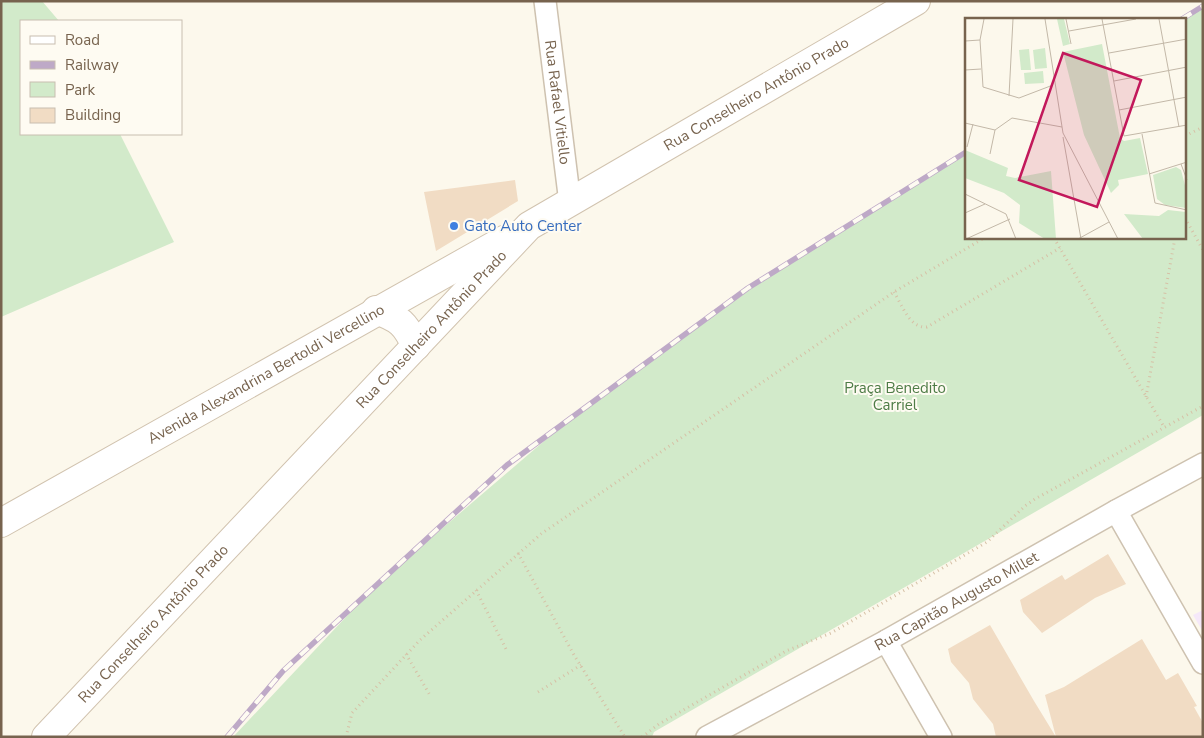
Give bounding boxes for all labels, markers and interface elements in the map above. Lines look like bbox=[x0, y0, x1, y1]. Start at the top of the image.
inset map bbox=[965, 18, 1186, 239]
legend bbox=[20, 20, 182, 135]
text: Road bbox=[65, 30, 100, 50]
street label: Rua Conselheiro Antônio Prado bbox=[660, 32, 852, 156]
street label: Rua Rafael Vitiello bbox=[540, 39, 575, 166]
text: Railway bbox=[65, 55, 119, 75]
text: Park bbox=[65, 80, 95, 100]
text: Building bbox=[65, 105, 121, 125]
place label: Gato Auto Center bbox=[464, 216, 582, 236]
marker: Gato Auto Center bbox=[448, 220, 460, 232]
street label: Rua Conselheiro Antônio Prado bbox=[352, 246, 511, 413]
street label: Avenida Alexandrina Bertoldi Vercellino bbox=[144, 299, 388, 449]
park label: Praça Benedito Carriel bbox=[844, 378, 946, 415]
street label: Rua Conselheiro Antônio Prado bbox=[73, 540, 233, 707]
street label: Rua Capitão Augusto Millet bbox=[871, 547, 1043, 655]

